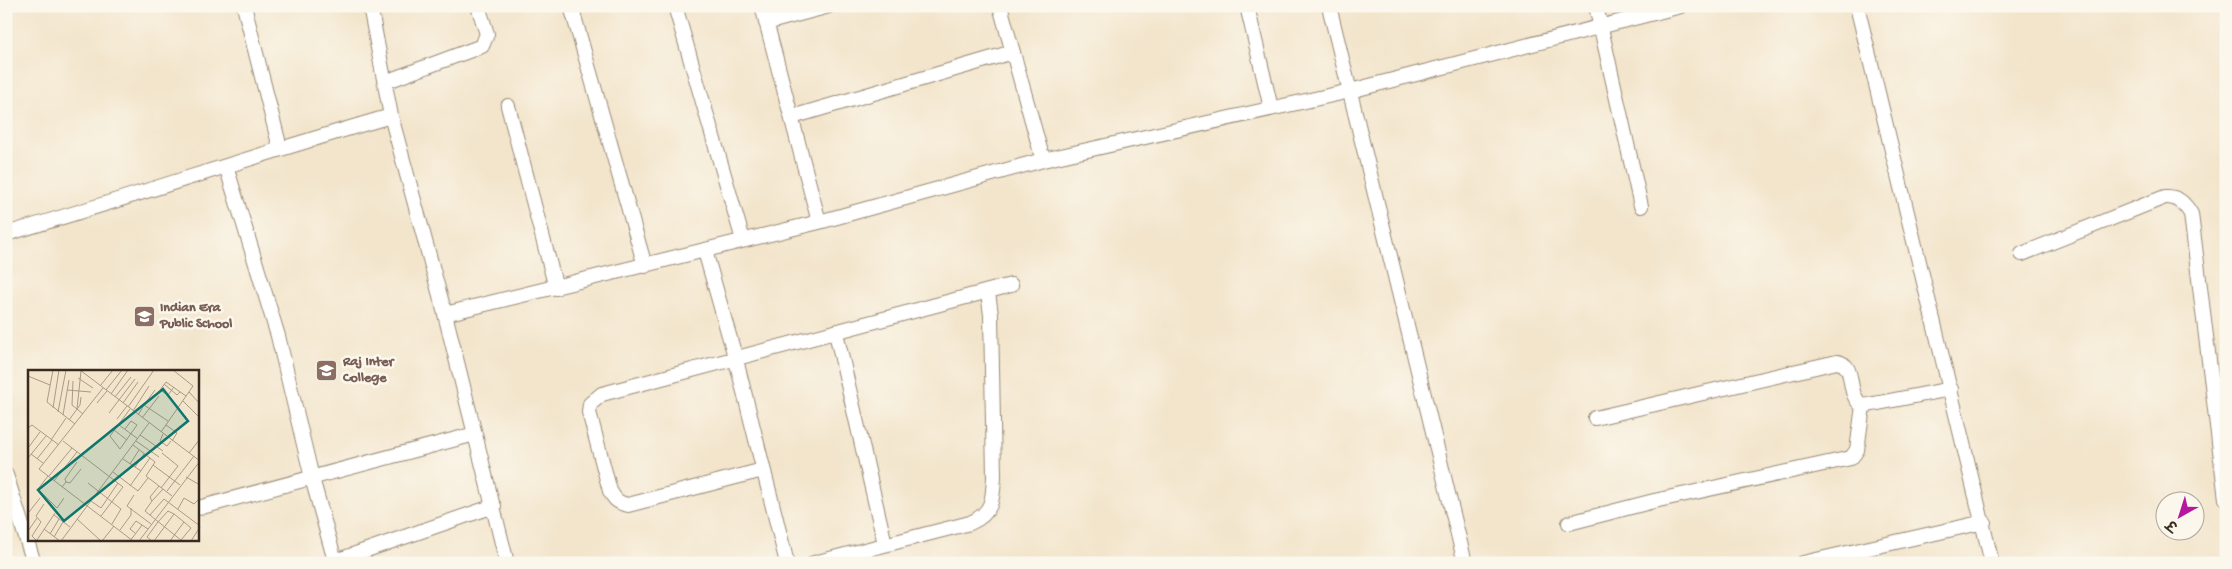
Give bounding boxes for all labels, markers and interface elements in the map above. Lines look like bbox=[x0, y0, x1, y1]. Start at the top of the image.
place label: Indian Era Public School bbox=[159, 300, 232, 333]
school or university icon: Indian Era Public School bbox=[132, 304, 156, 328]
place label: Raj Inter College bbox=[342, 354, 395, 387]
school or university icon: Raj Inter College bbox=[315, 358, 339, 382]
inset map bbox=[28, 370, 199, 542]
north arrow bbox=[2154, 492, 2204, 542]
text: उ bbox=[2163, 514, 2184, 535]

